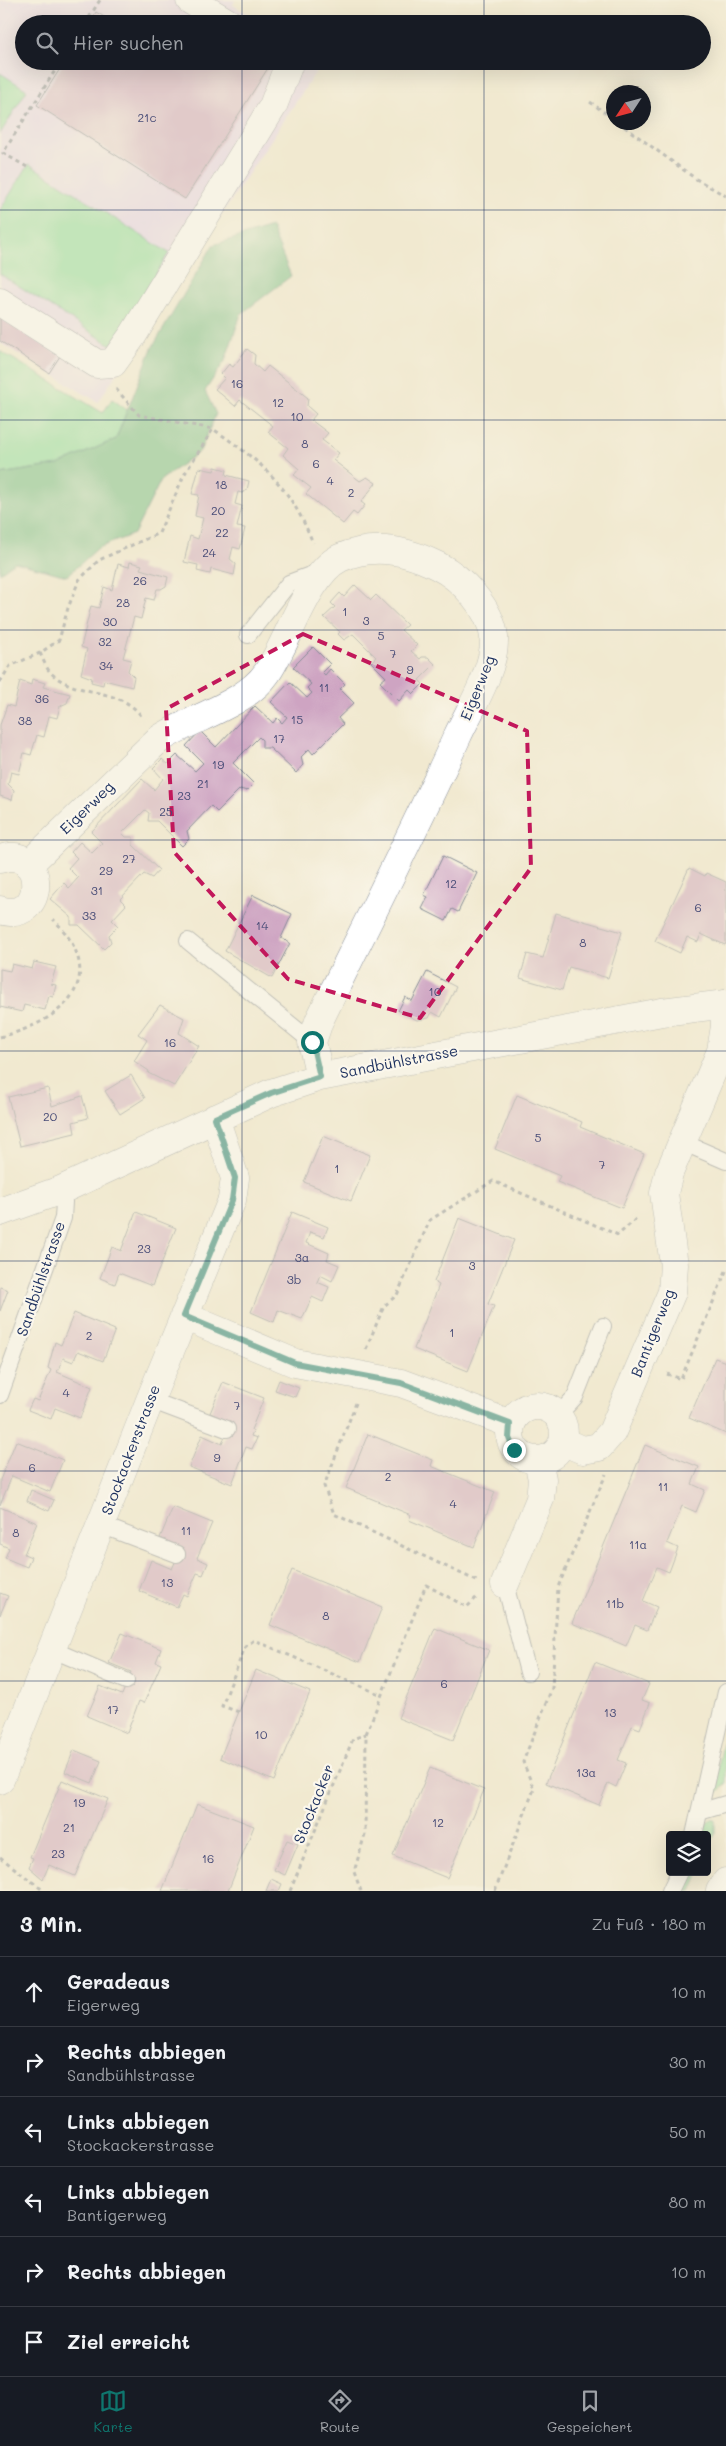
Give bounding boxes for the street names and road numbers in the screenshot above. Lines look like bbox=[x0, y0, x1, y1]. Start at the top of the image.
street label: Eigerweg bbox=[455, 652, 499, 723]
street label: Eigerweg bbox=[55, 776, 118, 838]
street label: Sandbühlstrasse bbox=[338, 1040, 460, 1082]
street label: Sandbühlstrasse bbox=[11, 1219, 69, 1339]
street label: Bantigerweg bbox=[625, 1285, 679, 1380]
street label: Stockackerstrasse bbox=[96, 1381, 164, 1518]
street label: Stockacker bbox=[288, 1761, 338, 1846]

